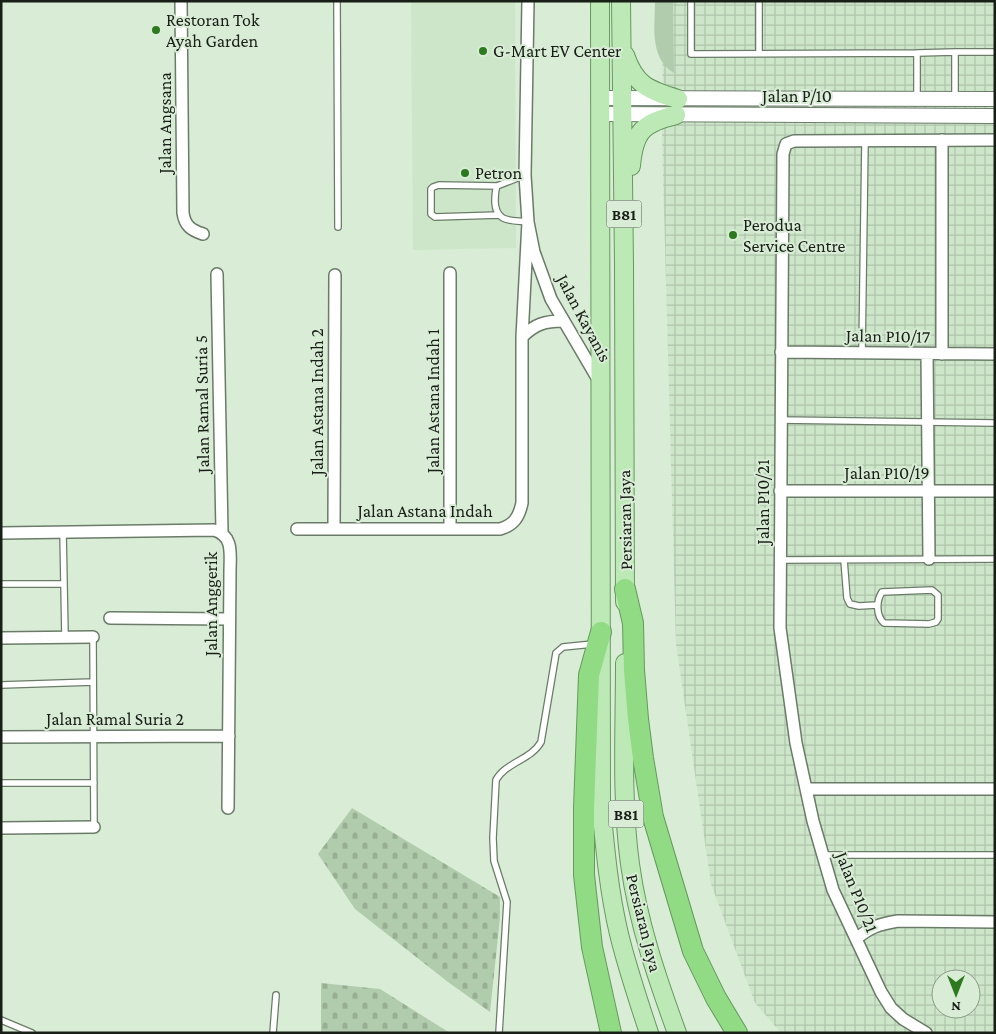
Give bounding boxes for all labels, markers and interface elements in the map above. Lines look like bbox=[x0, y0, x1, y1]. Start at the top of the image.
place label: Restoran Tok Ayah Garden bbox=[166, 10, 260, 51]
marker: Restoran Tok Ayah Garden bbox=[150, 24, 162, 36]
place label: G-Mart EV Center bbox=[493, 41, 622, 61]
marker: G-Mart EV Center bbox=[477, 45, 489, 57]
street label: Jalan Angsana bbox=[155, 72, 175, 176]
street label: Jalan P/10 bbox=[760, 86, 832, 106]
place label: Petron bbox=[475, 163, 522, 183]
marker: Petron bbox=[459, 167, 471, 179]
road number: B81 bbox=[606, 200, 642, 228]
place label: Perodua Service Centre bbox=[743, 215, 846, 256]
marker: Perodua Service Centre bbox=[727, 229, 739, 241]
street label: Jalan Kayanis bbox=[552, 269, 615, 365]
street label: Jalan P10/17 bbox=[844, 325, 930, 347]
street label: Jalan Astana Indah 2 bbox=[307, 328, 327, 478]
street label: Jalan Astana Indah 1 bbox=[423, 329, 443, 475]
street label: Jalan Ramal Suria 5 bbox=[191, 335, 213, 475]
street label: Jalan P10/21 bbox=[753, 459, 773, 547]
street label: Jalan P10/19 bbox=[842, 463, 930, 483]
street label: Persiaran Jaya bbox=[614, 470, 636, 570]
street label: Jalan Astana Indah bbox=[355, 501, 493, 521]
street label: Jalan Anggerik bbox=[201, 551, 221, 658]
street label: Jalan Ramal Suria 2 bbox=[44, 709, 184, 729]
road number: B81 bbox=[608, 801, 644, 828]
street label: Jalan P10/21 bbox=[831, 847, 882, 935]
street label: Persiaran Jaya bbox=[622, 872, 666, 974]
north arrow bbox=[931, 969, 981, 1019]
text: N bbox=[951, 999, 961, 1015]

